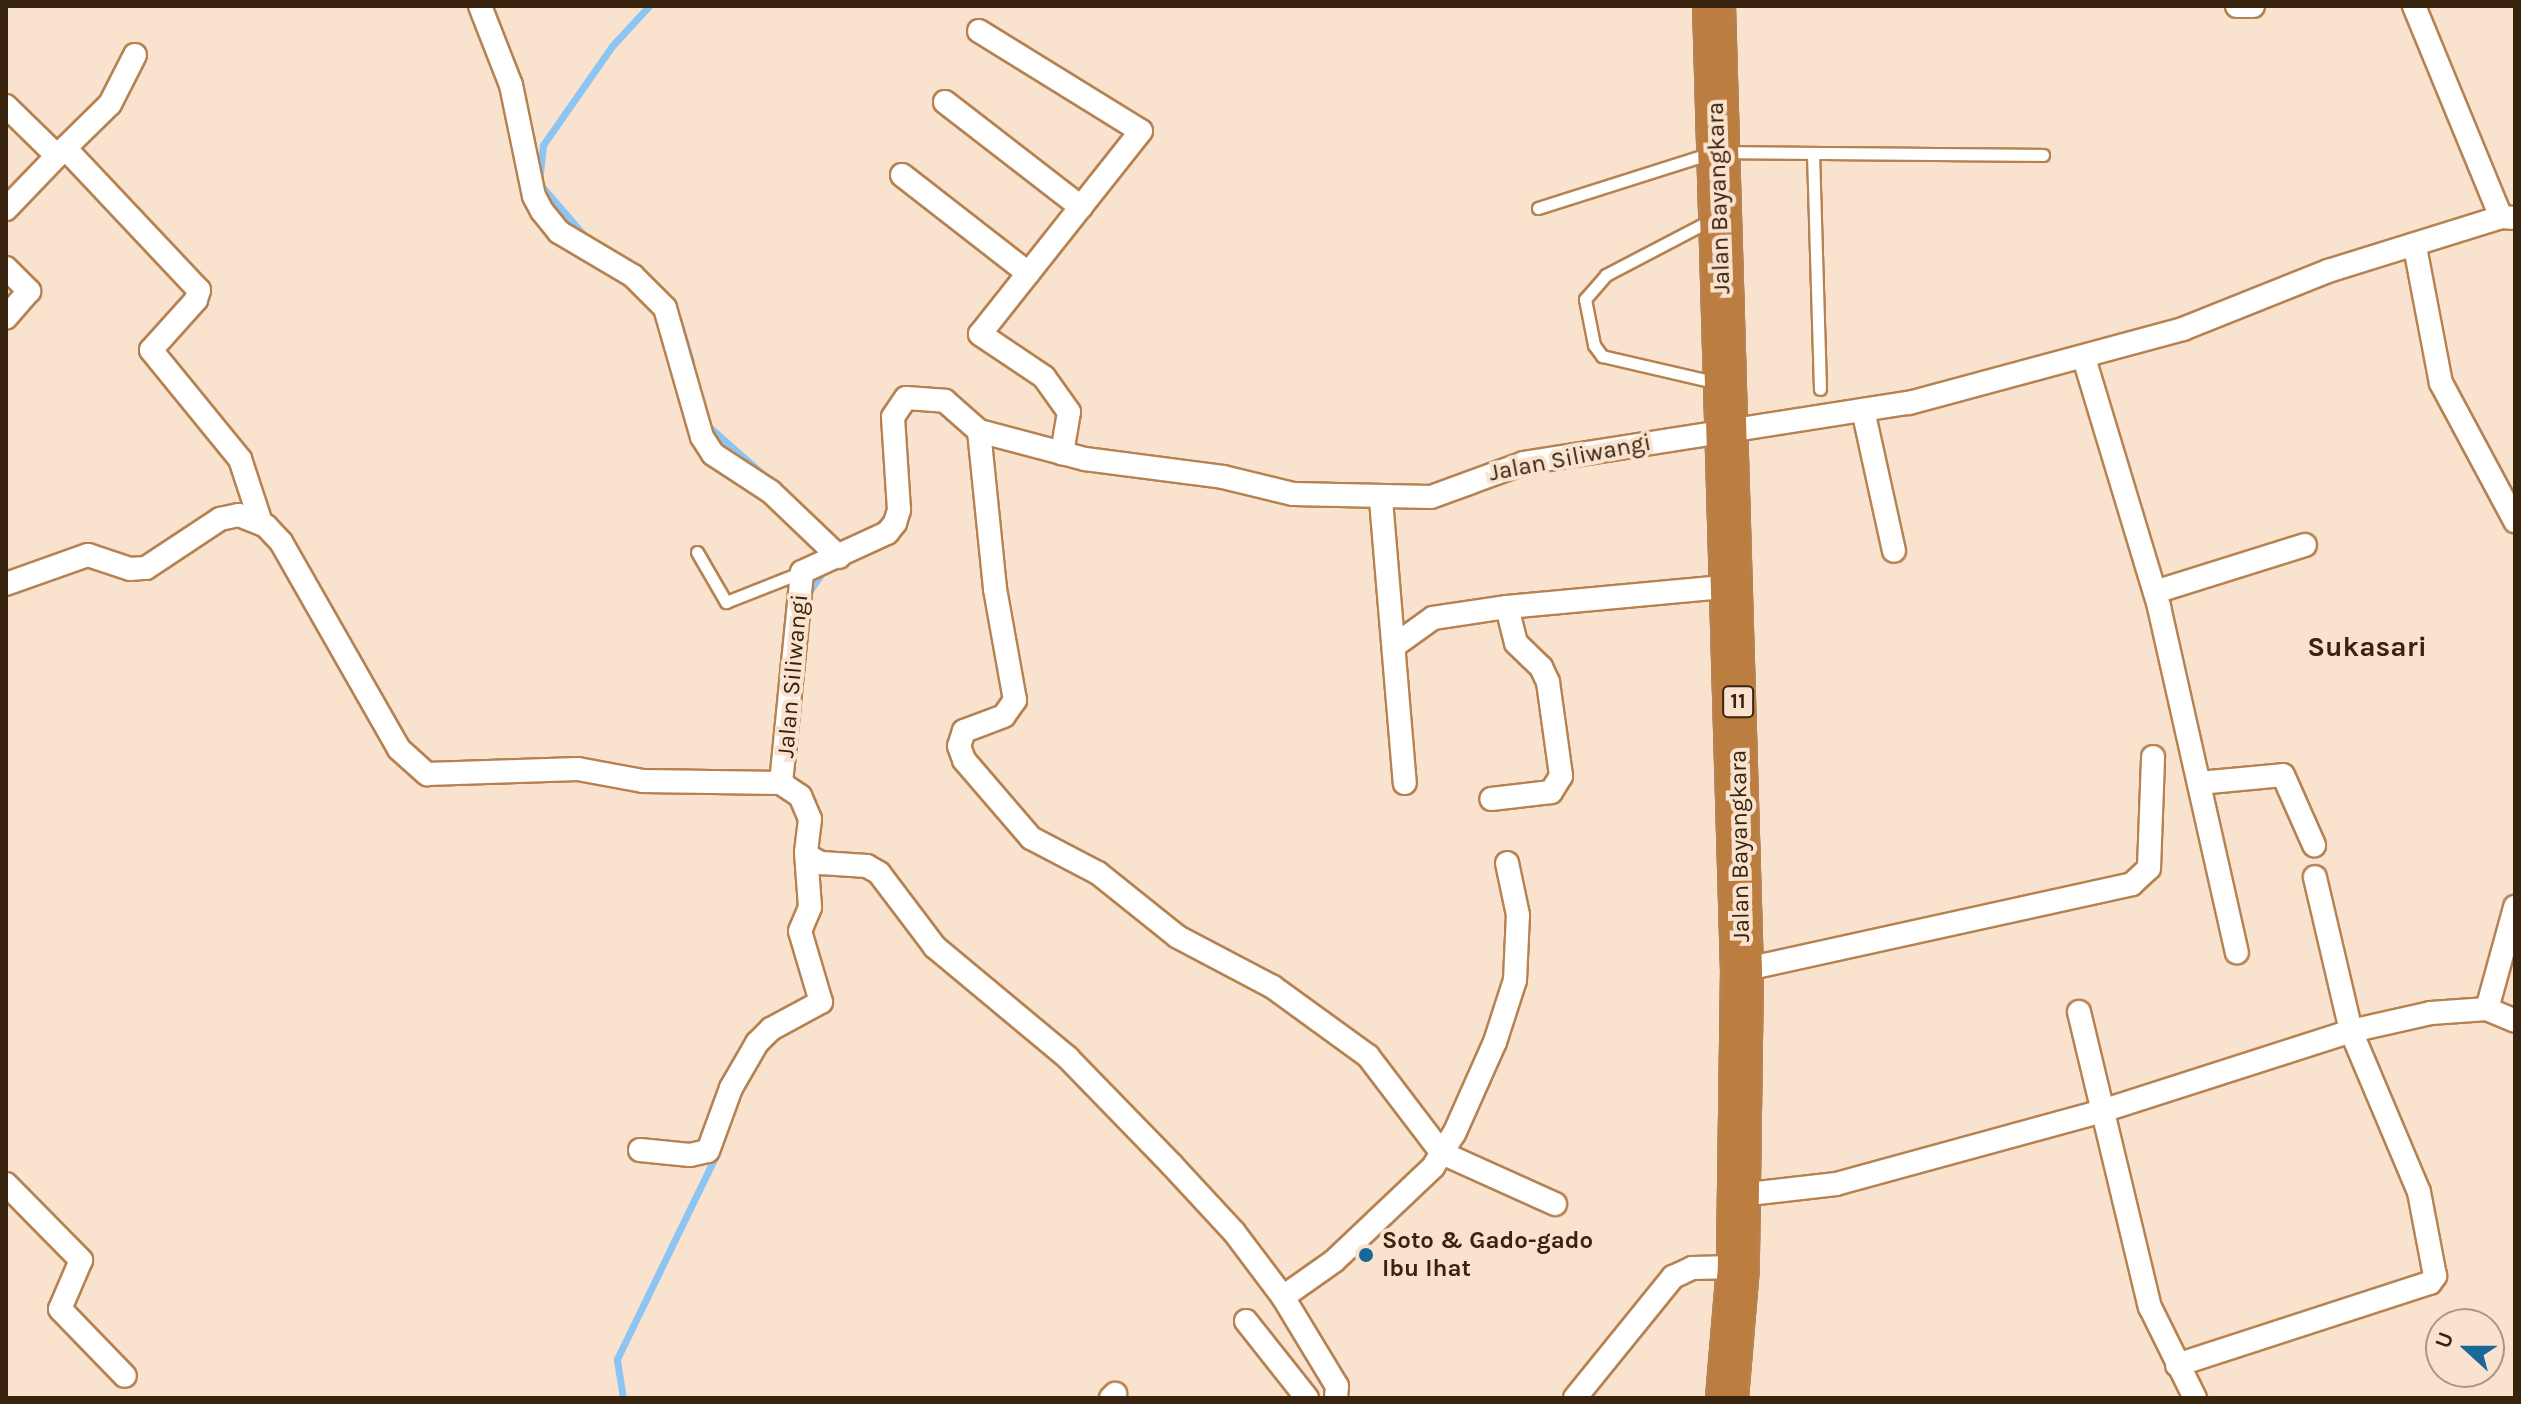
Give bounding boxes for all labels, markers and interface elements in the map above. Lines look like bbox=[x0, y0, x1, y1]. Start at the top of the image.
street label: Jalan Bayangkara bbox=[1701, 101, 1737, 295]
street label: Jalan Siliwangi bbox=[1487, 428, 1653, 488]
street label: Jalan Siliwangi bbox=[771, 593, 815, 759]
district label: Sukasari bbox=[2307, 630, 2427, 664]
road number: 11 bbox=[1722, 684, 1754, 720]
street label: Jalan Bayangkara bbox=[1724, 750, 1756, 942]
place label: Soto & Gado-gado Ibu Ihat bbox=[1382, 1227, 1593, 1283]
marker: Soto & Gado-gado Ibu Ihat bbox=[1357, 1246, 1375, 1264]
north arrow bbox=[2425, 1308, 2505, 1388]
text: U bbox=[2430, 1328, 2459, 1352]

